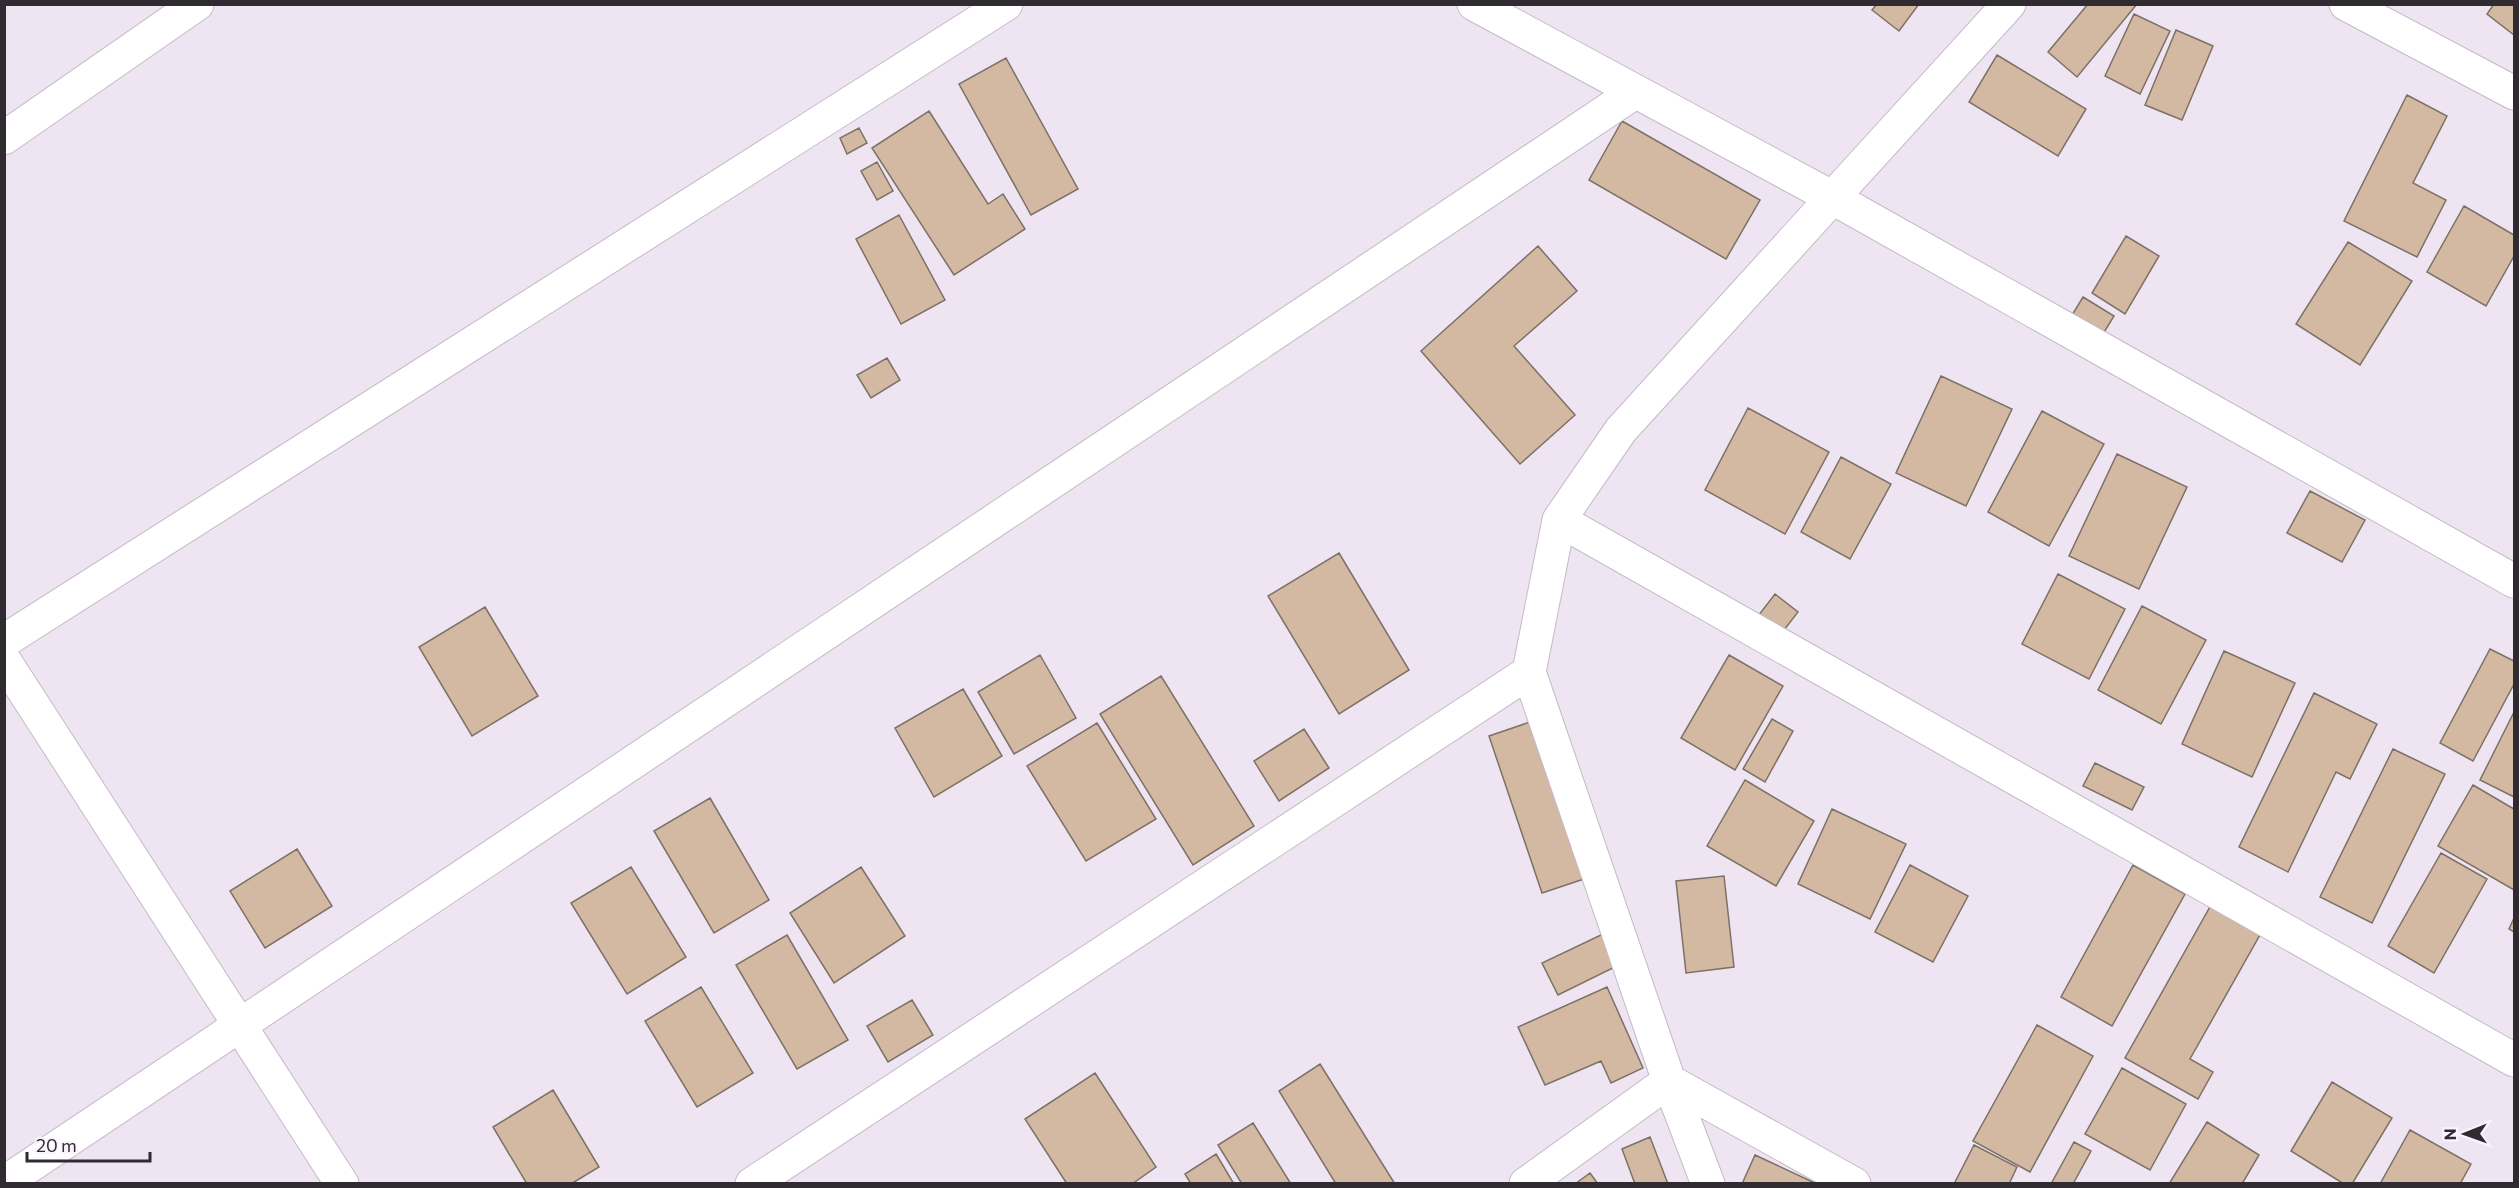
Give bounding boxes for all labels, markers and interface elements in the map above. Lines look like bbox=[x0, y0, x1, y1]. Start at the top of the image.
north arrow bbox=[2435, 1104, 2495, 1164]
scale bar bbox=[27, 1125, 150, 1163]
text: N bbox=[2440, 1128, 2459, 1140]
text: 20 m bbox=[36, 1134, 77, 1156]

